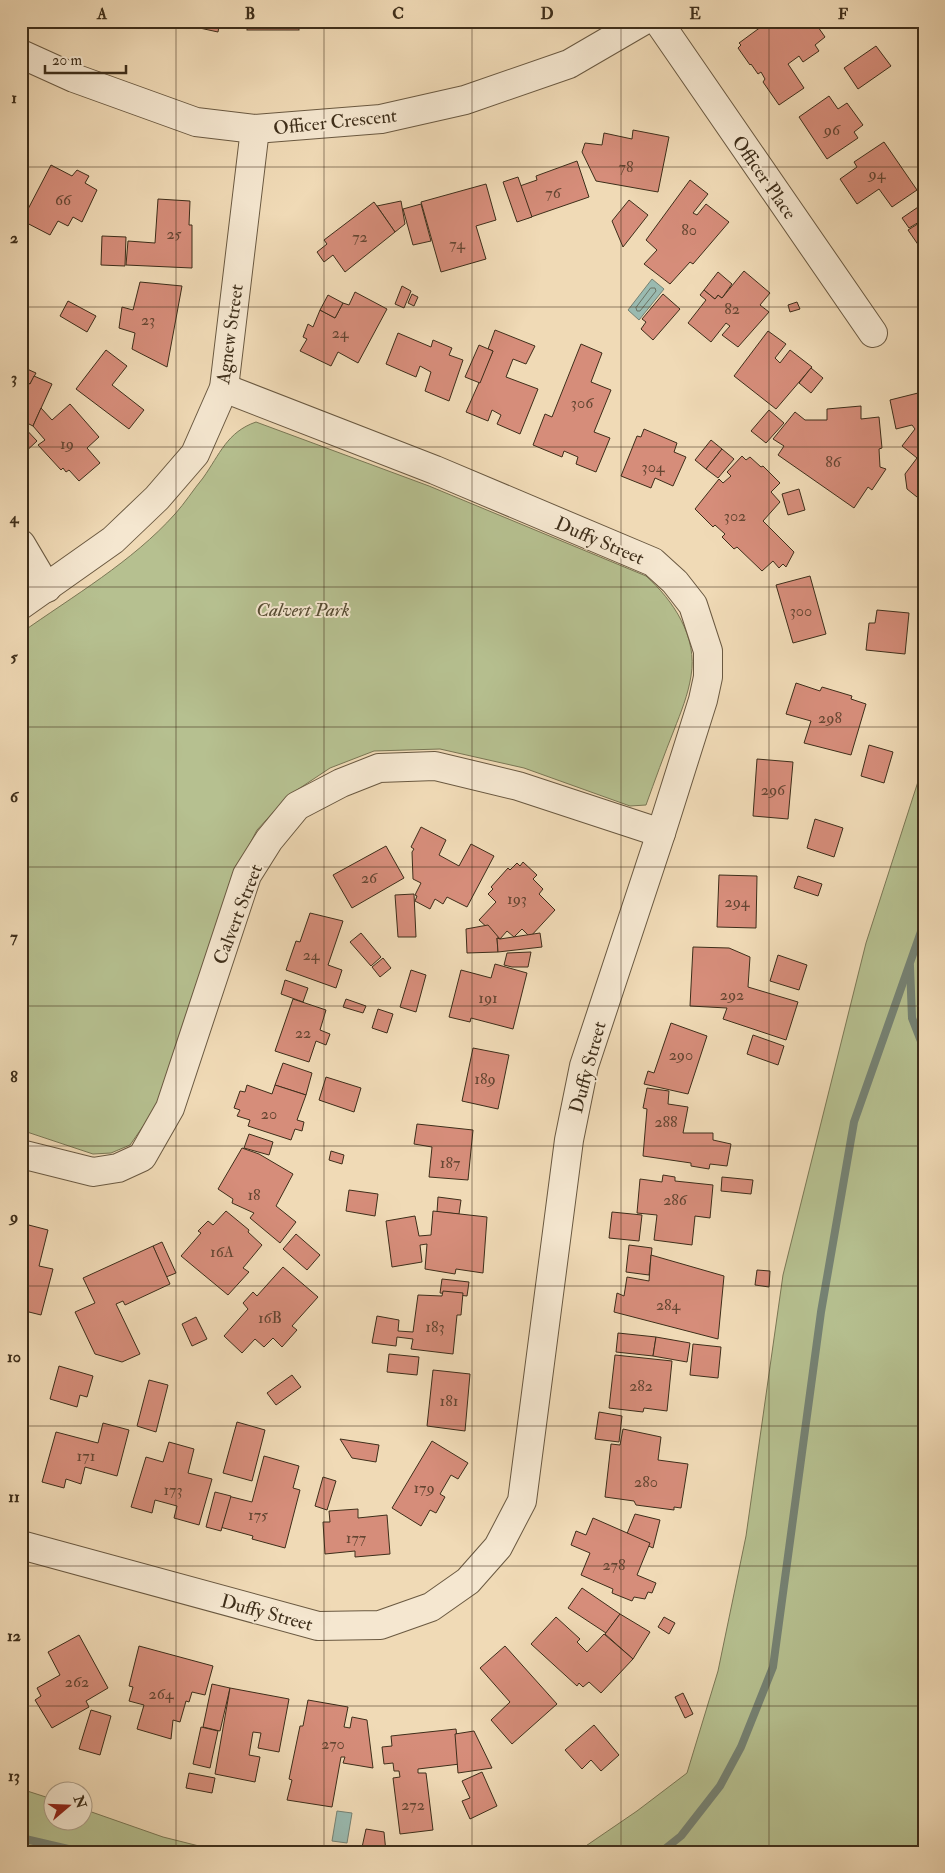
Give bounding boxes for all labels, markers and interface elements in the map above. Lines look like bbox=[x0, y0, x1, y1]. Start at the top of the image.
text: A bbox=[96, 4, 108, 24]
text: B bbox=[245, 4, 255, 24]
text: C bbox=[392, 4, 404, 24]
text: D bbox=[540, 4, 554, 24]
text: E bbox=[689, 4, 701, 24]
text: F bbox=[838, 4, 848, 24]
scale bar bbox=[45, 42, 126, 74]
text: 20 m bbox=[52, 51, 82, 70]
text: 1 bbox=[11, 88, 17, 108]
street label: Officer Crescent bbox=[272, 104, 398, 140]
house number: 96 bbox=[823, 120, 841, 140]
street label: Officer Place bbox=[727, 131, 802, 224]
house number: 78 bbox=[619, 157, 634, 177]
house number: 94 bbox=[868, 164, 887, 184]
house number: 76 bbox=[545, 183, 562, 203]
house number: 66 bbox=[55, 190, 72, 210]
house number: 80 bbox=[681, 220, 697, 240]
house number: 25 bbox=[166, 224, 182, 244]
house number: 72 bbox=[352, 227, 368, 247]
text: 2 bbox=[10, 228, 18, 248]
house number: 74 bbox=[449, 234, 466, 254]
street label: Agnew Street bbox=[211, 283, 249, 387]
house number: 82 bbox=[724, 299, 740, 319]
house number: 23 bbox=[141, 310, 155, 330]
house number: 24 bbox=[332, 323, 350, 343]
text: 3 bbox=[11, 368, 17, 388]
house number: 306 bbox=[571, 393, 594, 413]
house number: 19 bbox=[60, 434, 74, 454]
house number: 86 bbox=[825, 452, 842, 472]
house number: 304 bbox=[642, 457, 666, 477]
house number: 302 bbox=[724, 506, 746, 526]
text: 4 bbox=[9, 508, 20, 528]
street label: Duffy Street bbox=[552, 511, 648, 570]
park label: Calvert Park bbox=[256, 598, 350, 622]
house number: 300 bbox=[790, 601, 812, 621]
text: 5 bbox=[10, 647, 18, 667]
house number: 298 bbox=[818, 708, 842, 728]
house number: 296 bbox=[761, 780, 786, 800]
text: 6 bbox=[10, 787, 20, 807]
street label: Calvert Street bbox=[208, 861, 268, 968]
house number: 26 bbox=[361, 868, 378, 888]
house number: 193 bbox=[507, 889, 527, 909]
house number: 294 bbox=[725, 892, 751, 912]
text: 7 bbox=[10, 927, 18, 947]
house number: 24 bbox=[303, 945, 321, 965]
house number: 292 bbox=[720, 985, 744, 1005]
house number: 191 bbox=[478, 988, 498, 1008]
street label: Duffy Street bbox=[564, 1019, 612, 1116]
house number: 22 bbox=[295, 1023, 311, 1043]
house number: 290 bbox=[669, 1045, 693, 1065]
text: 8 bbox=[10, 1067, 18, 1087]
house number: 189 bbox=[474, 1069, 496, 1089]
house number: 20 bbox=[261, 1104, 277, 1124]
house number: 288 bbox=[654, 1112, 678, 1132]
house number: 187 bbox=[440, 1153, 461, 1173]
house number: 18 bbox=[247, 1185, 261, 1205]
house number: 286 bbox=[663, 1190, 688, 1210]
text: 9 bbox=[8, 1207, 18, 1227]
house number: 16A bbox=[210, 1242, 234, 1262]
house number: 284 bbox=[656, 1295, 681, 1315]
house number: 16B bbox=[258, 1308, 282, 1328]
house number: 183 bbox=[425, 1317, 445, 1337]
text: 10 bbox=[7, 1347, 21, 1367]
house number: 282 bbox=[629, 1376, 653, 1396]
house number: 181 bbox=[440, 1391, 458, 1411]
house number: 171 bbox=[77, 1446, 95, 1466]
house number: 280 bbox=[634, 1472, 658, 1492]
house number: 179 bbox=[413, 1478, 435, 1498]
house number: 173 bbox=[163, 1480, 183, 1500]
text: 11 bbox=[8, 1487, 20, 1507]
house number: 175 bbox=[248, 1505, 268, 1525]
house number: 177 bbox=[346, 1528, 367, 1548]
house number: 278 bbox=[603, 1555, 626, 1575]
street label: Duffy Street bbox=[218, 1589, 315, 1637]
text: 12 bbox=[7, 1626, 21, 1646]
house number: 262 bbox=[65, 1672, 89, 1692]
house number: 264 bbox=[149, 1684, 175, 1704]
house number: 270 bbox=[321, 1734, 345, 1754]
text: 13 bbox=[8, 1766, 20, 1786]
north arrow bbox=[42, 1780, 92, 1830]
text: N bbox=[69, 1792, 90, 1811]
house number: 272 bbox=[401, 1795, 425, 1815]

